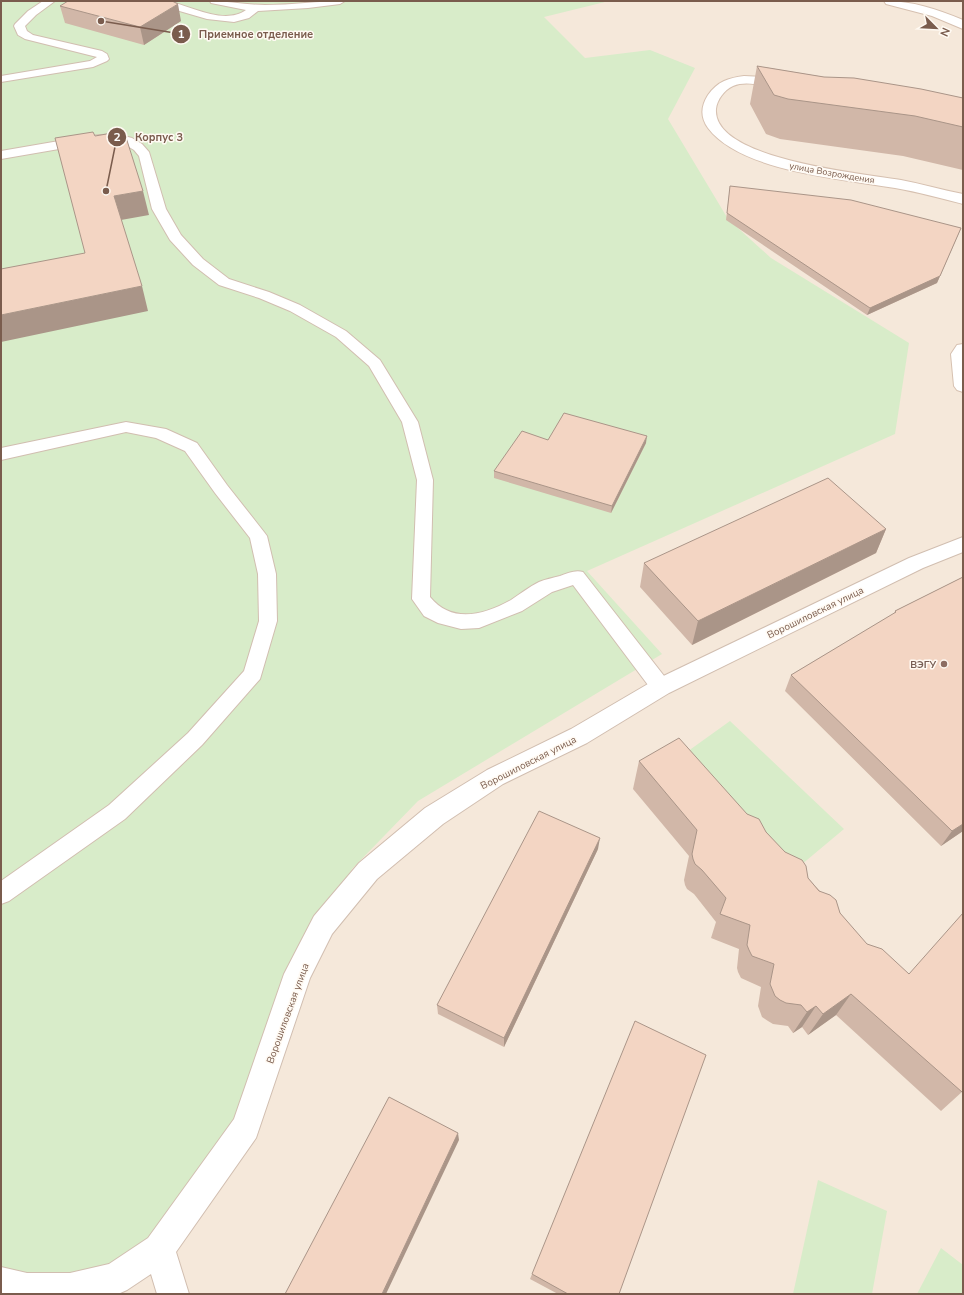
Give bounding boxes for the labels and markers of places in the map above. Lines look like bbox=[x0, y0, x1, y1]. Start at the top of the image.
callout: Приемное отделение bbox=[171, 22, 321, 45]
callout: Корпус 3 bbox=[107, 125, 191, 148]
place label: ВЭГУ bbox=[910, 658, 936, 672]
marker: ВЭГУ bbox=[939, 659, 949, 669]

